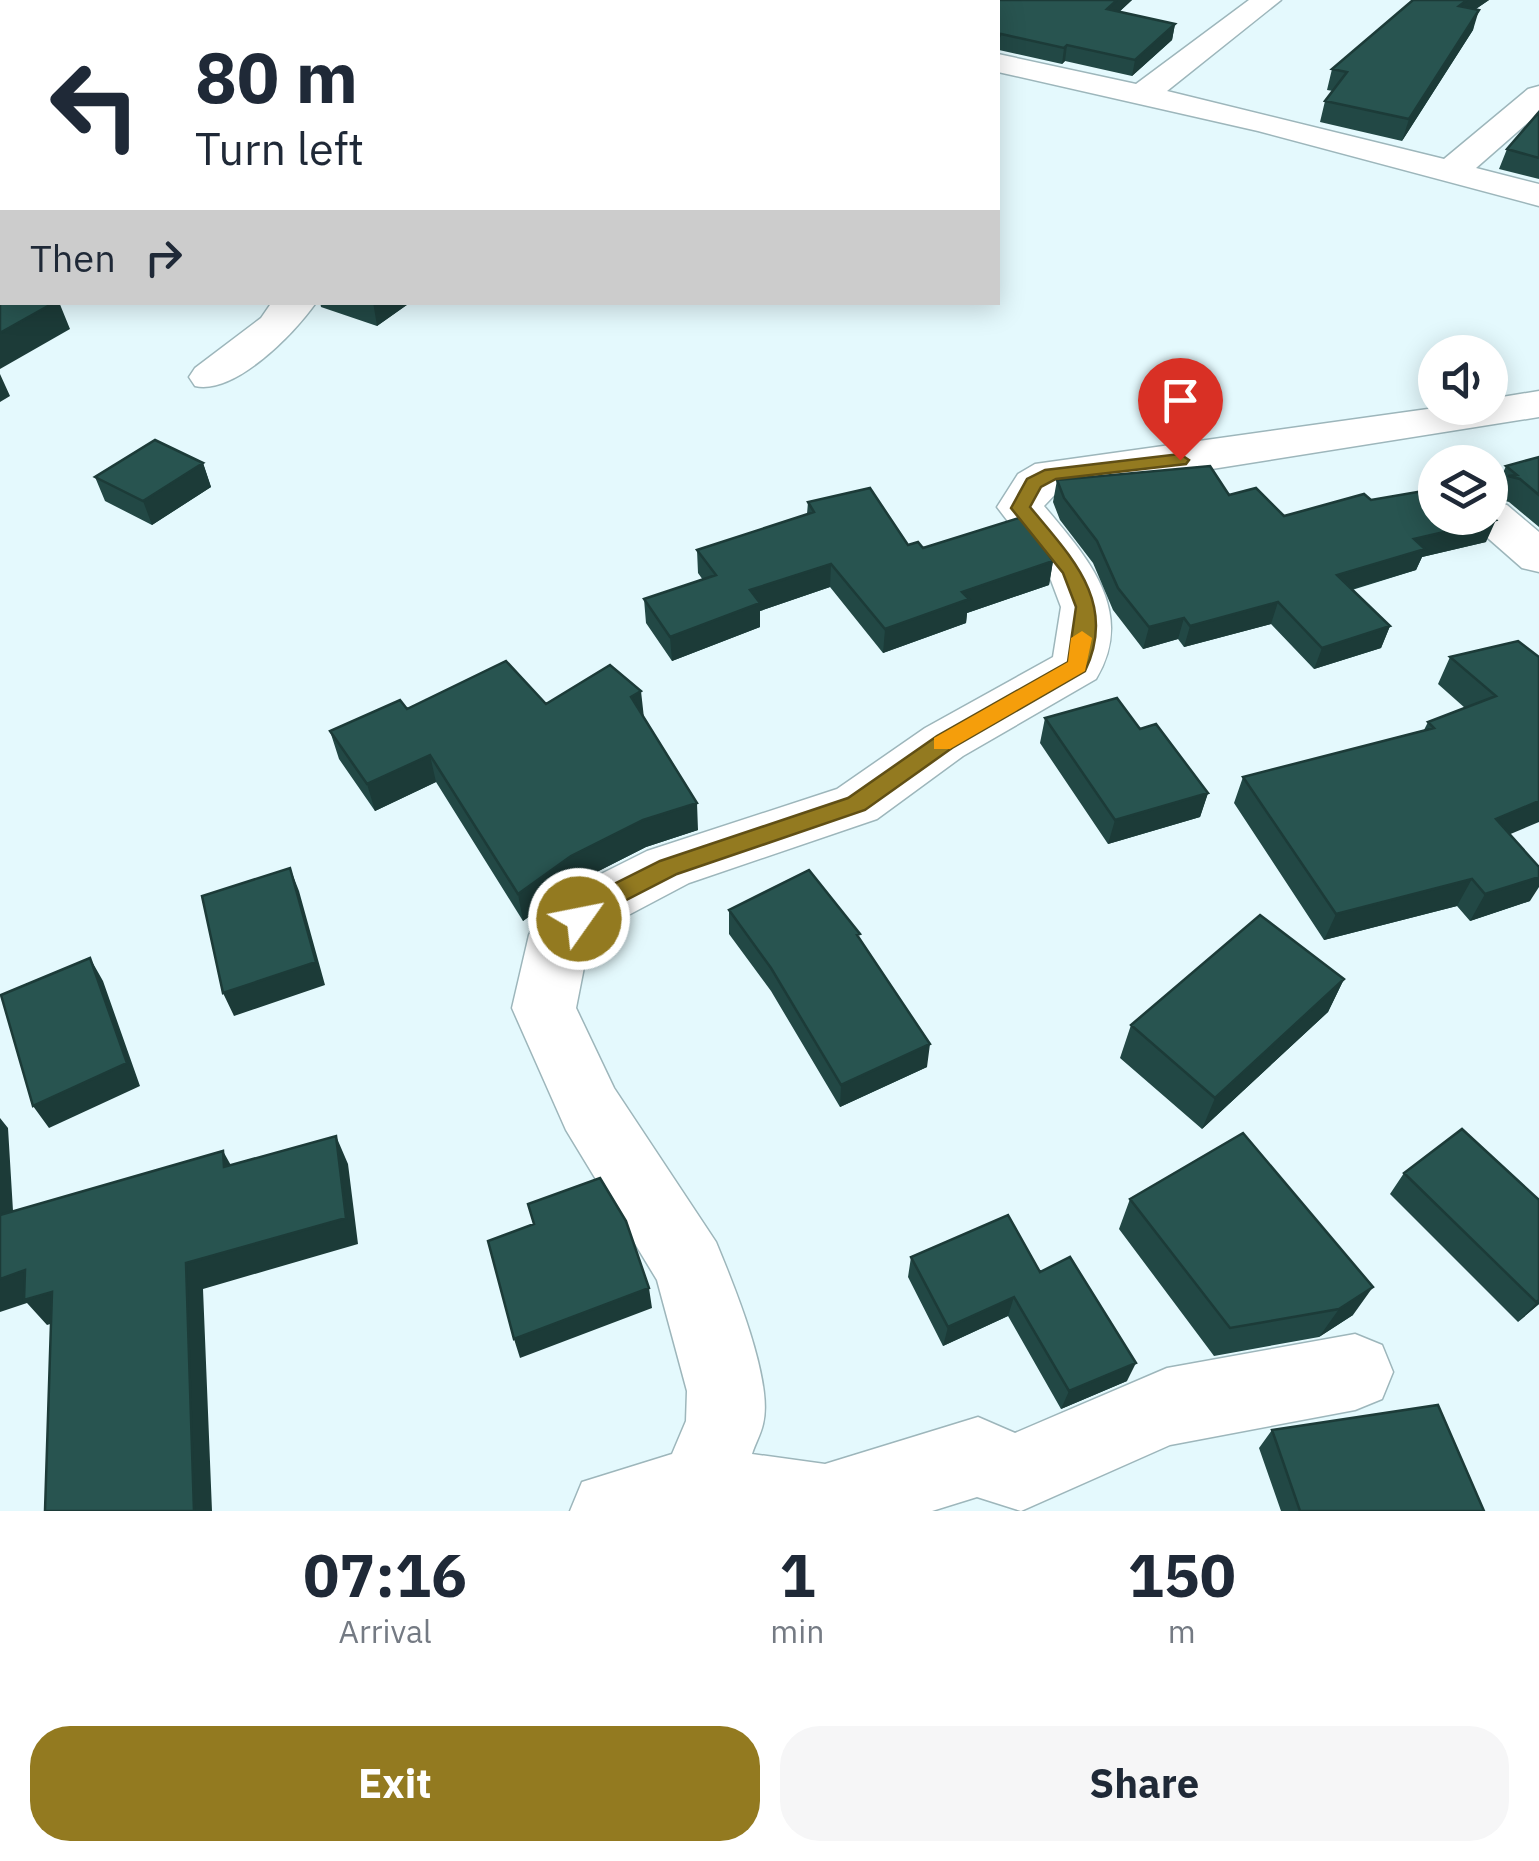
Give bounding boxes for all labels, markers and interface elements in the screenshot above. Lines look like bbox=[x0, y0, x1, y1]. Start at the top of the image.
text: 80 m bbox=[195, 31, 358, 122]
icon: left bbox=[30, 40, 160, 170]
text: Turn left bbox=[195, 119, 364, 177]
icon: right bbox=[136, 230, 191, 285]
text: Then bbox=[30, 233, 116, 282]
map controls bbox=[1418, 335, 1508, 535]
button: sound bbox=[1418, 335, 1508, 425]
pin bbox=[1138, 358, 1223, 461]
icon: arrive bbox=[1153, 373, 1208, 428]
button: layers bbox=[1418, 445, 1508, 535]
position arrow bbox=[527, 867, 631, 971]
text: 07:16 bbox=[303, 1535, 467, 1614]
text: 1 bbox=[779, 1535, 815, 1614]
text: 150 bbox=[1128, 1535, 1236, 1614]
text: Arrival bbox=[339, 1610, 432, 1652]
text: min bbox=[770, 1610, 824, 1652]
text: m bbox=[1168, 1610, 1196, 1652]
button: Exit bbox=[30, 1726, 760, 1841]
button: Share bbox=[780, 1726, 1509, 1841]

